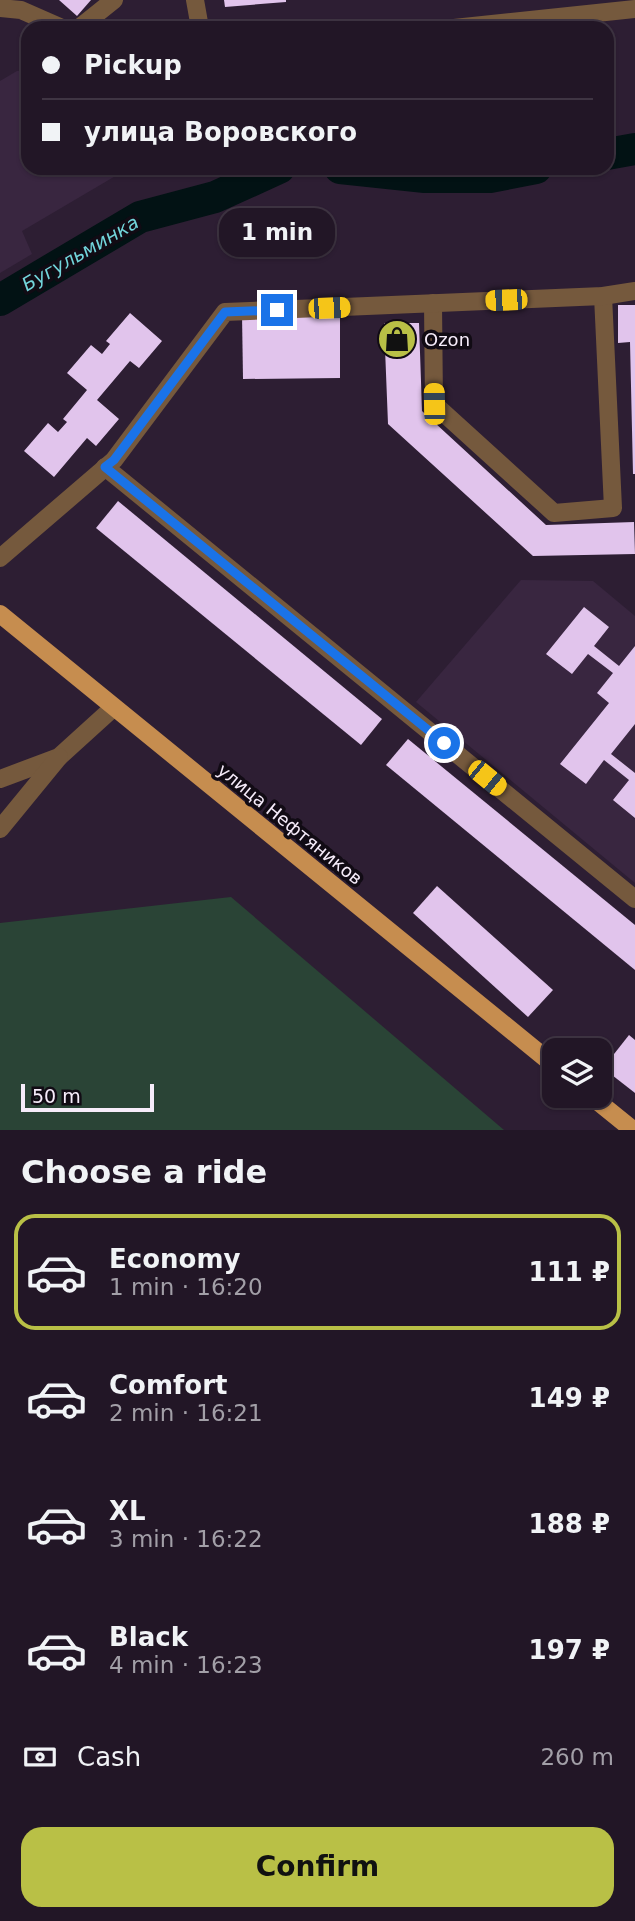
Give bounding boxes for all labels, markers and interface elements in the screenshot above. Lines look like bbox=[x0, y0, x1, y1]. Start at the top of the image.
text: Pickup bbox=[84, 50, 182, 80]
text: улица Воровского bbox=[84, 117, 357, 147]
callout: 1 min bbox=[219, 208, 335, 258]
water label: Бугульминка bbox=[18, 211, 142, 295]
text: 1 min bbox=[241, 219, 313, 245]
car bbox=[485, 289, 528, 311]
route end bbox=[261, 294, 293, 326]
car bbox=[308, 297, 351, 319]
shop icon: Ozon bbox=[376, 318, 418, 360]
place label: Ozon bbox=[424, 329, 470, 350]
car bbox=[424, 383, 445, 425]
route start bbox=[428, 727, 460, 759]
car bbox=[465, 757, 510, 799]
street label: улица Нефтяников bbox=[213, 759, 367, 889]
map controls bbox=[542, 1038, 612, 1108]
button: layers bbox=[542, 1038, 612, 1108]
scale bar bbox=[21, 1081, 154, 1113]
text: 50 m bbox=[32, 1085, 81, 1107]
text: Choose a ride bbox=[21, 1153, 267, 1191]
icon: car bbox=[25, 1241, 88, 1304]
text: Economy bbox=[109, 1244, 240, 1274]
text: 111 ₽ bbox=[529, 1257, 610, 1287]
text: 1 min · 16:20 bbox=[109, 1274, 263, 1300]
icon: car bbox=[25, 1367, 88, 1430]
text: Comfort bbox=[109, 1370, 227, 1400]
text: 149 ₽ bbox=[529, 1383, 610, 1413]
text: 2 min · 16:21 bbox=[109, 1400, 263, 1426]
icon: car bbox=[25, 1493, 88, 1556]
text: XL bbox=[109, 1496, 146, 1526]
text: 188 ₽ bbox=[529, 1509, 610, 1539]
text: 3 min · 16:22 bbox=[109, 1526, 263, 1552]
icon: car bbox=[25, 1619, 88, 1682]
text: Black bbox=[109, 1622, 188, 1652]
text: 197 ₽ bbox=[529, 1635, 610, 1665]
text: 4 min · 16:23 bbox=[109, 1652, 263, 1678]
icon: cash bbox=[21, 1738, 59, 1776]
text: Cash bbox=[77, 1742, 141, 1772]
text: 260 m bbox=[540, 1744, 614, 1770]
button: Confirm bbox=[21, 1827, 614, 1907]

